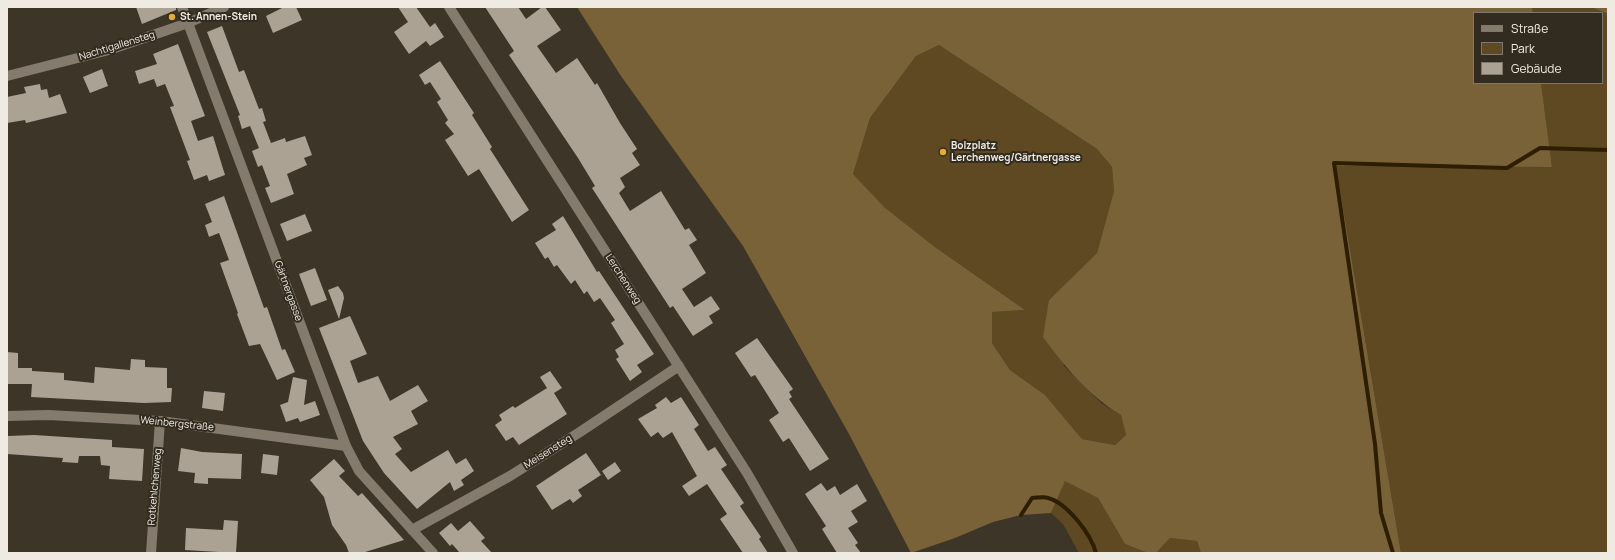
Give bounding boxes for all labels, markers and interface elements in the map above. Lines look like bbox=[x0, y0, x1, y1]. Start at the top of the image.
place label: St. Annen-Stein bbox=[180, 11, 257, 23]
marker: St. Annen-Stein bbox=[167, 12, 177, 22]
legend bbox=[1473, 12, 1603, 84]
text: Straße bbox=[1511, 20, 1548, 37]
street label: Nachtigallensteg bbox=[78, 29, 156, 63]
text: Park bbox=[1511, 40, 1535, 57]
text: Gebäude bbox=[1511, 60, 1562, 77]
place label: Bolzplatz Lerchenweg/Gärtnergasse bbox=[951, 140, 1081, 164]
marker: Bolzplatz Lerchenweg/Gärtnergasse bbox=[938, 147, 948, 157]
street label: Lerchenweg bbox=[602, 252, 644, 306]
street label: Gärtnergasse bbox=[272, 259, 304, 323]
street label: Weinbergstraße bbox=[140, 414, 214, 434]
street label: Meisensteg bbox=[522, 433, 574, 471]
street label: Rotkehlchenweg bbox=[146, 448, 164, 526]

